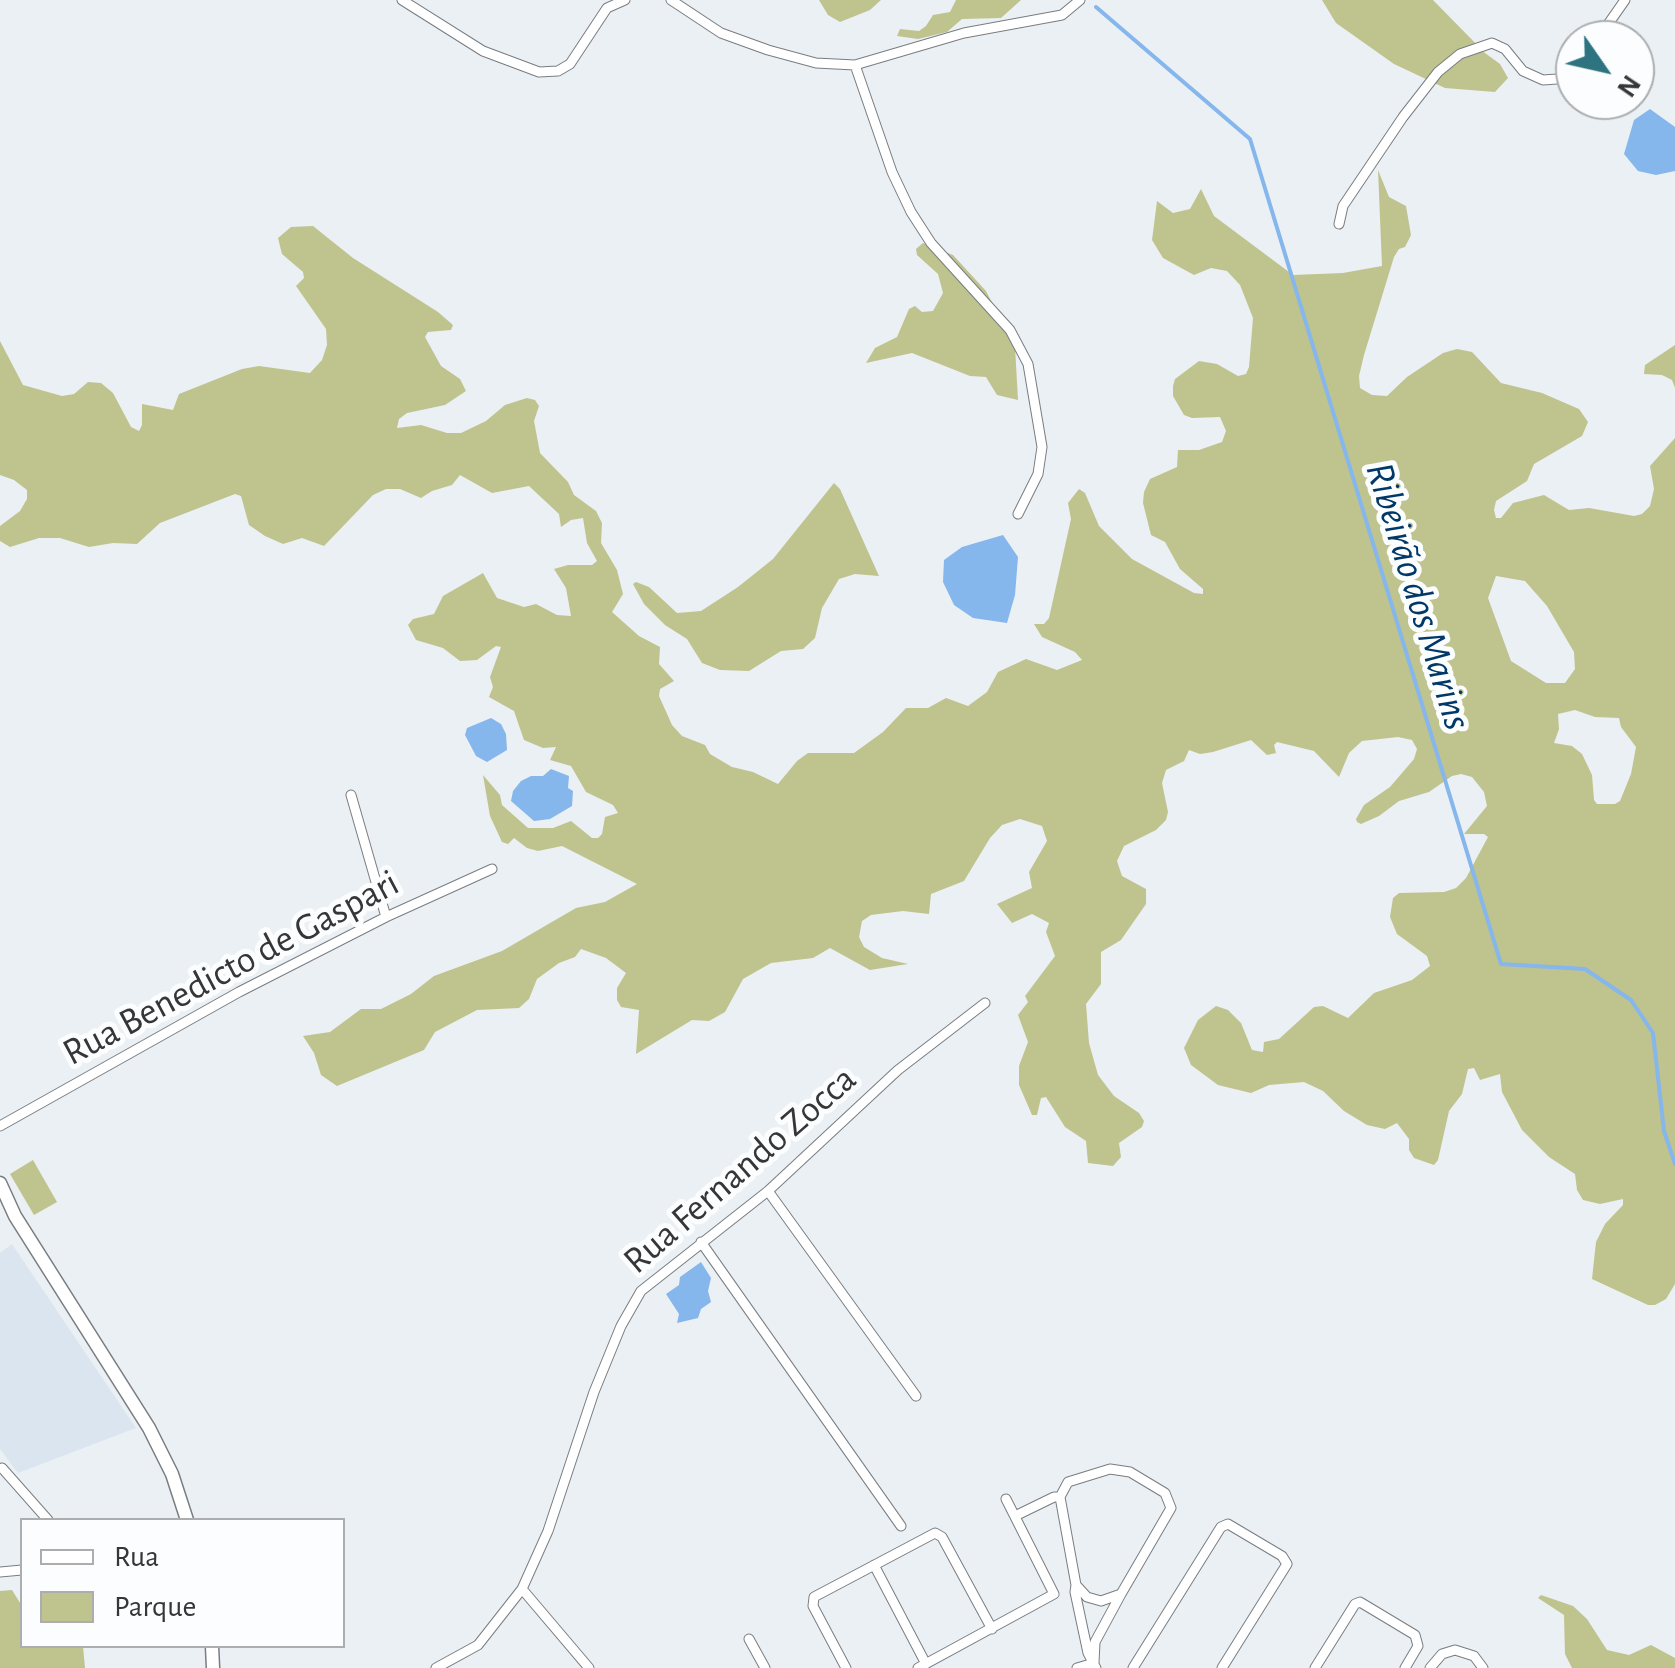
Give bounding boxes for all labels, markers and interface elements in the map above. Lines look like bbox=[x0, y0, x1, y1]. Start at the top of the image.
north arrow bbox=[1555, 20, 1655, 120]
text: N bbox=[1611, 70, 1645, 102]
water label: Ribeirão dos Marins bbox=[1355, 457, 1481, 735]
street label: Rua Benedicto de Gaspari bbox=[55, 860, 407, 1076]
street label: Rua Fernando Zocca bbox=[614, 1056, 866, 1284]
legend bbox=[20, 1518, 345, 1648]
text: Rua bbox=[114, 1542, 159, 1572]
text: Parque bbox=[114, 1592, 196, 1622]

